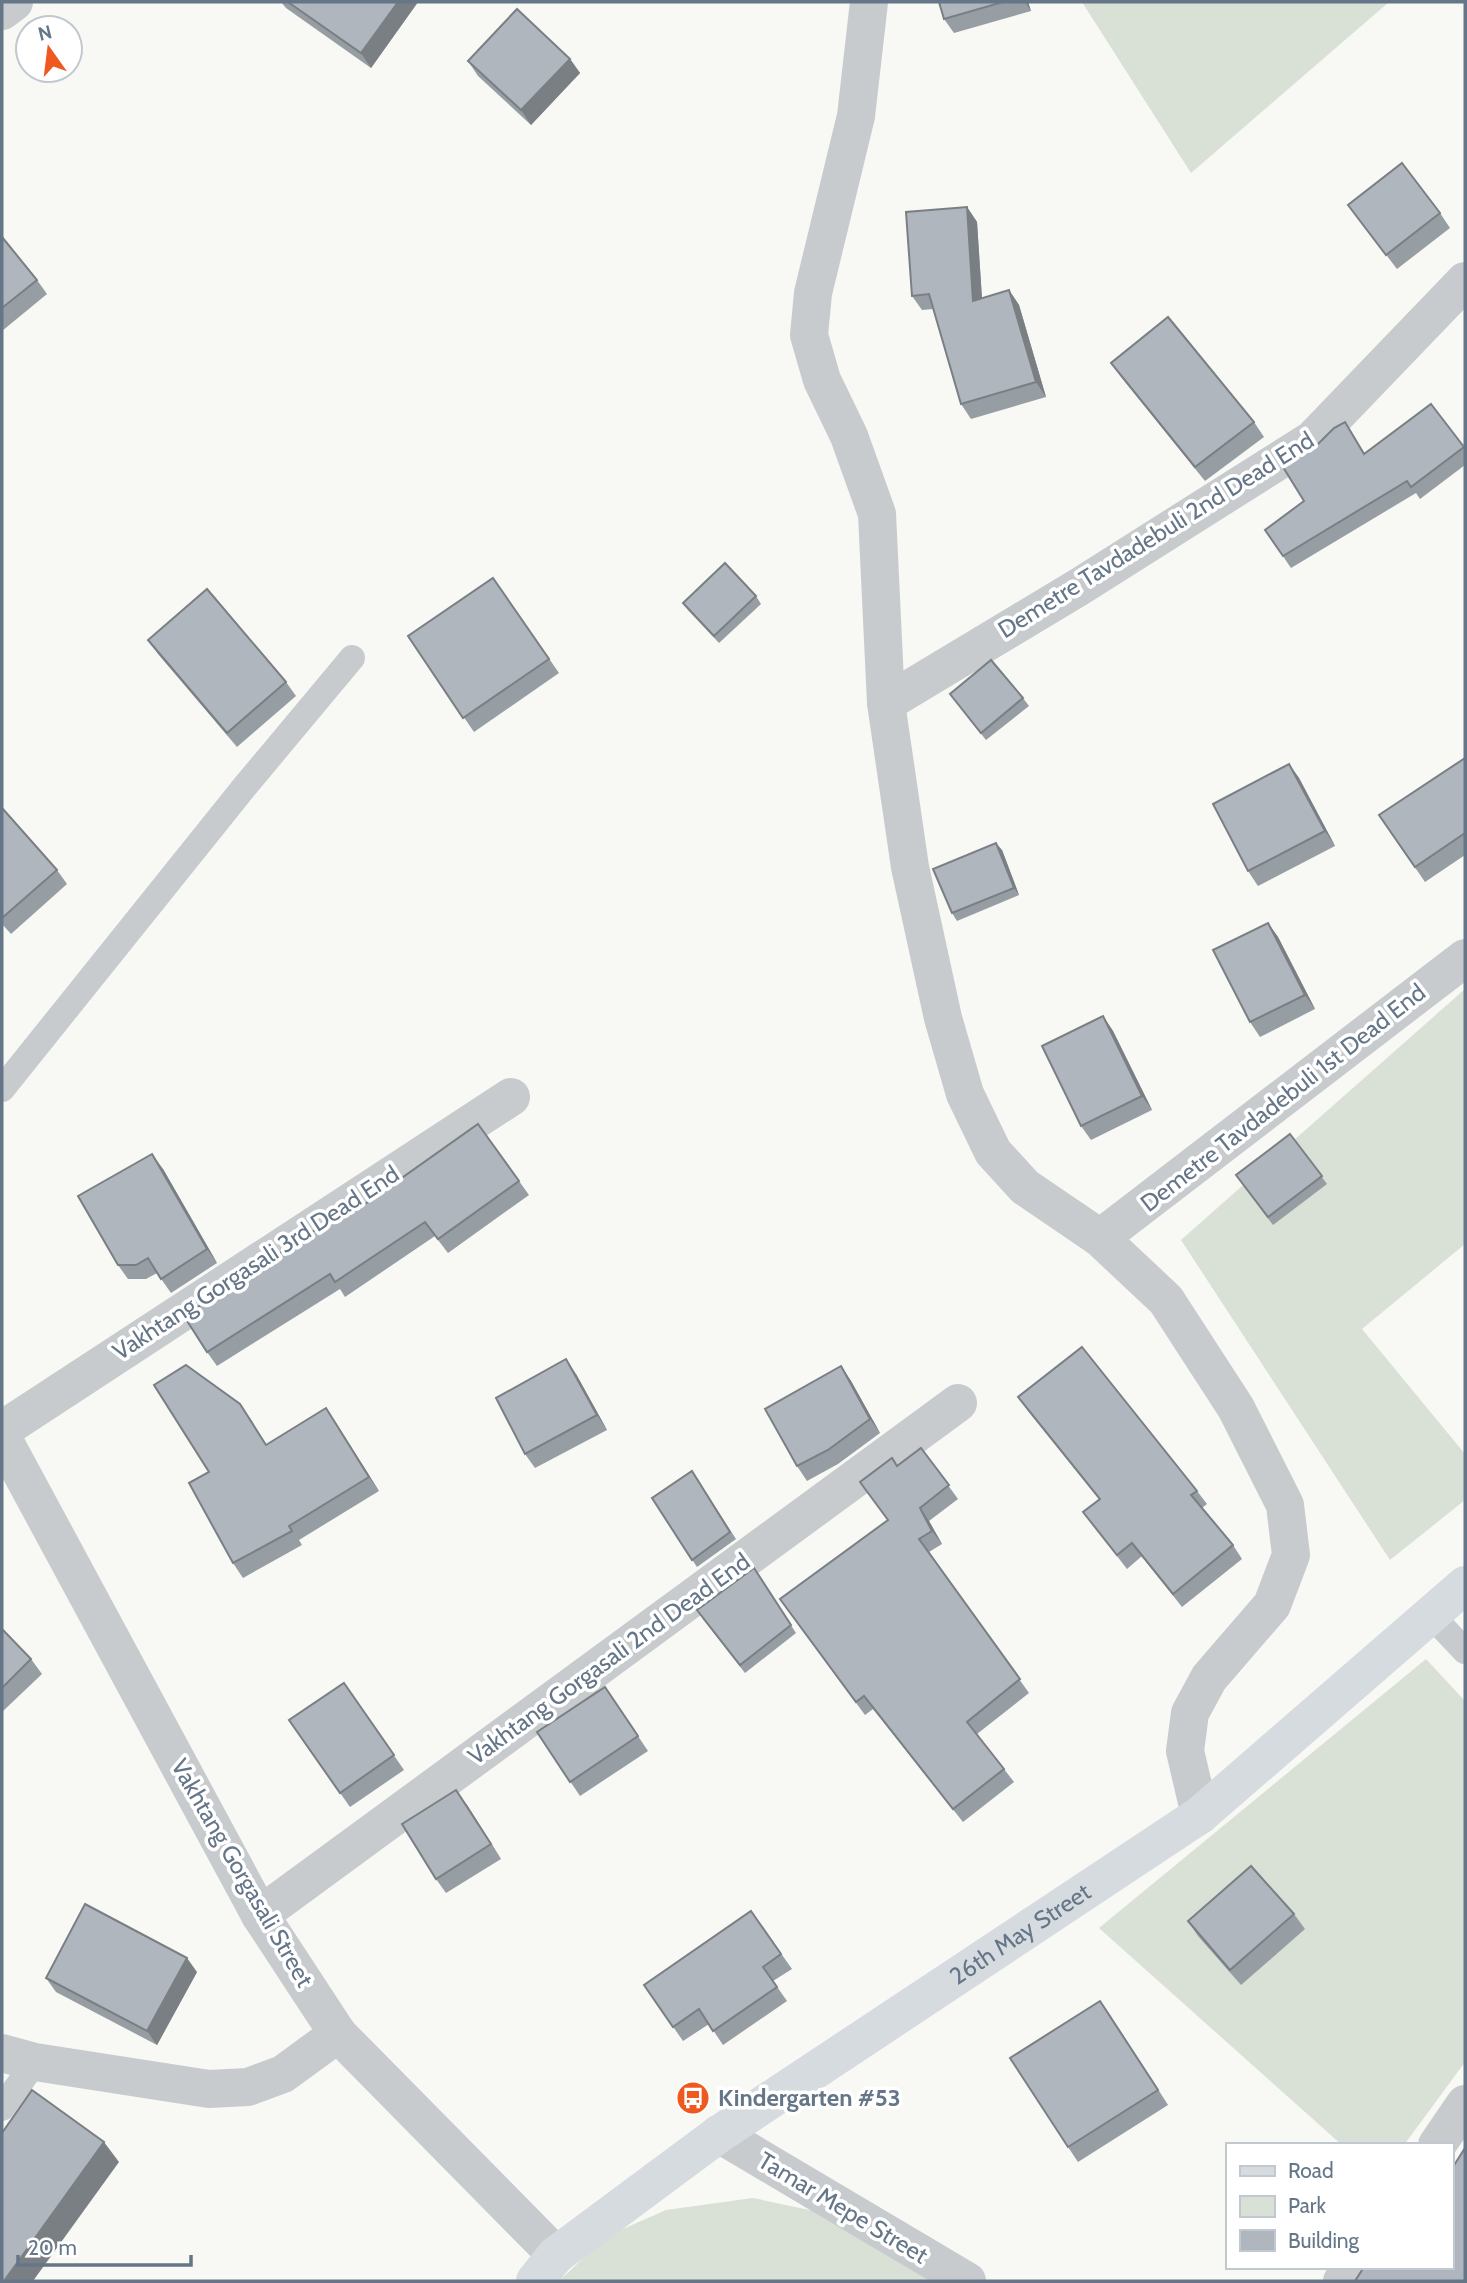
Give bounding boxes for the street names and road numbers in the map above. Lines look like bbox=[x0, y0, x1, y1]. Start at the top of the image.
street label: Demetre Tavdadebuli 2nd Dead End bbox=[993, 425, 1319, 644]
street label: Demetre Tavdadebuli 1st Dead End bbox=[1135, 977, 1431, 1218]
street label: Vakhtang Gorgasali 3rd Dead End bbox=[107, 1159, 404, 1366]
street label: Vakhtang Gorgasali 2nd Dead End bbox=[462, 1547, 755, 1771]
street label: Vakhtang Gorgasali Street bbox=[165, 1754, 320, 1992]
street label: 26th May Street bbox=[944, 1877, 1096, 1991]
street label: Tamar Mepe Street bbox=[753, 2146, 933, 2270]

